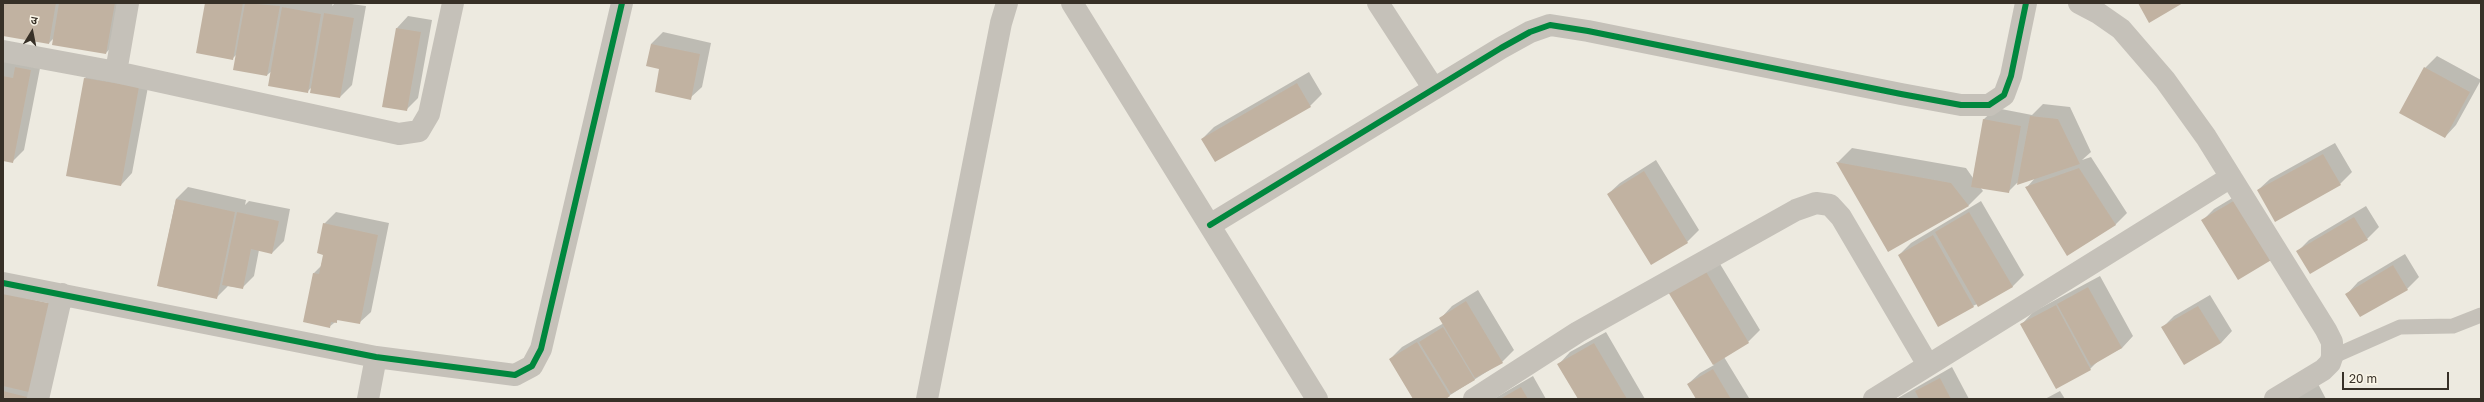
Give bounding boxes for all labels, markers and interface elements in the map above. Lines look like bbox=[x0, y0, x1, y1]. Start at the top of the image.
north arrow bbox=[12, 12, 52, 52]
text: उ bbox=[30, 13, 38, 27]
scale bar bbox=[2344, 364, 2451, 390]
text: 20 m bbox=[2349, 371, 2377, 386]

